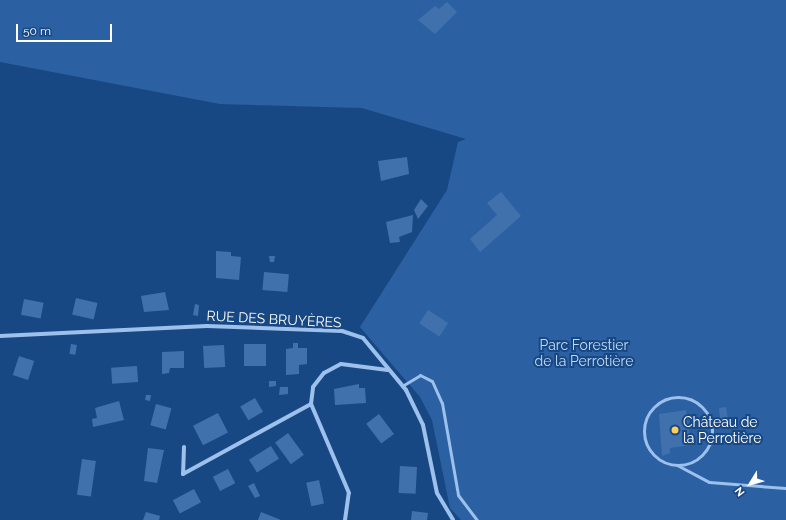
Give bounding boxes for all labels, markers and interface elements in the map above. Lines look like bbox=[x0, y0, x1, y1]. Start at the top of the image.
scale bar bbox=[18, 16, 114, 42]
text: 50 m bbox=[23, 24, 51, 38]
street label: RUE DES BRUYÈRES bbox=[206, 307, 342, 331]
park label: Parc Forestier de la Perrotière bbox=[535, 337, 633, 370]
place label: Château de la Perrotière bbox=[683, 414, 761, 446]
marker: Château de la Perrotière bbox=[670, 425, 680, 435]
north arrow bbox=[730, 464, 770, 504]
text: N bbox=[732, 484, 748, 499]

